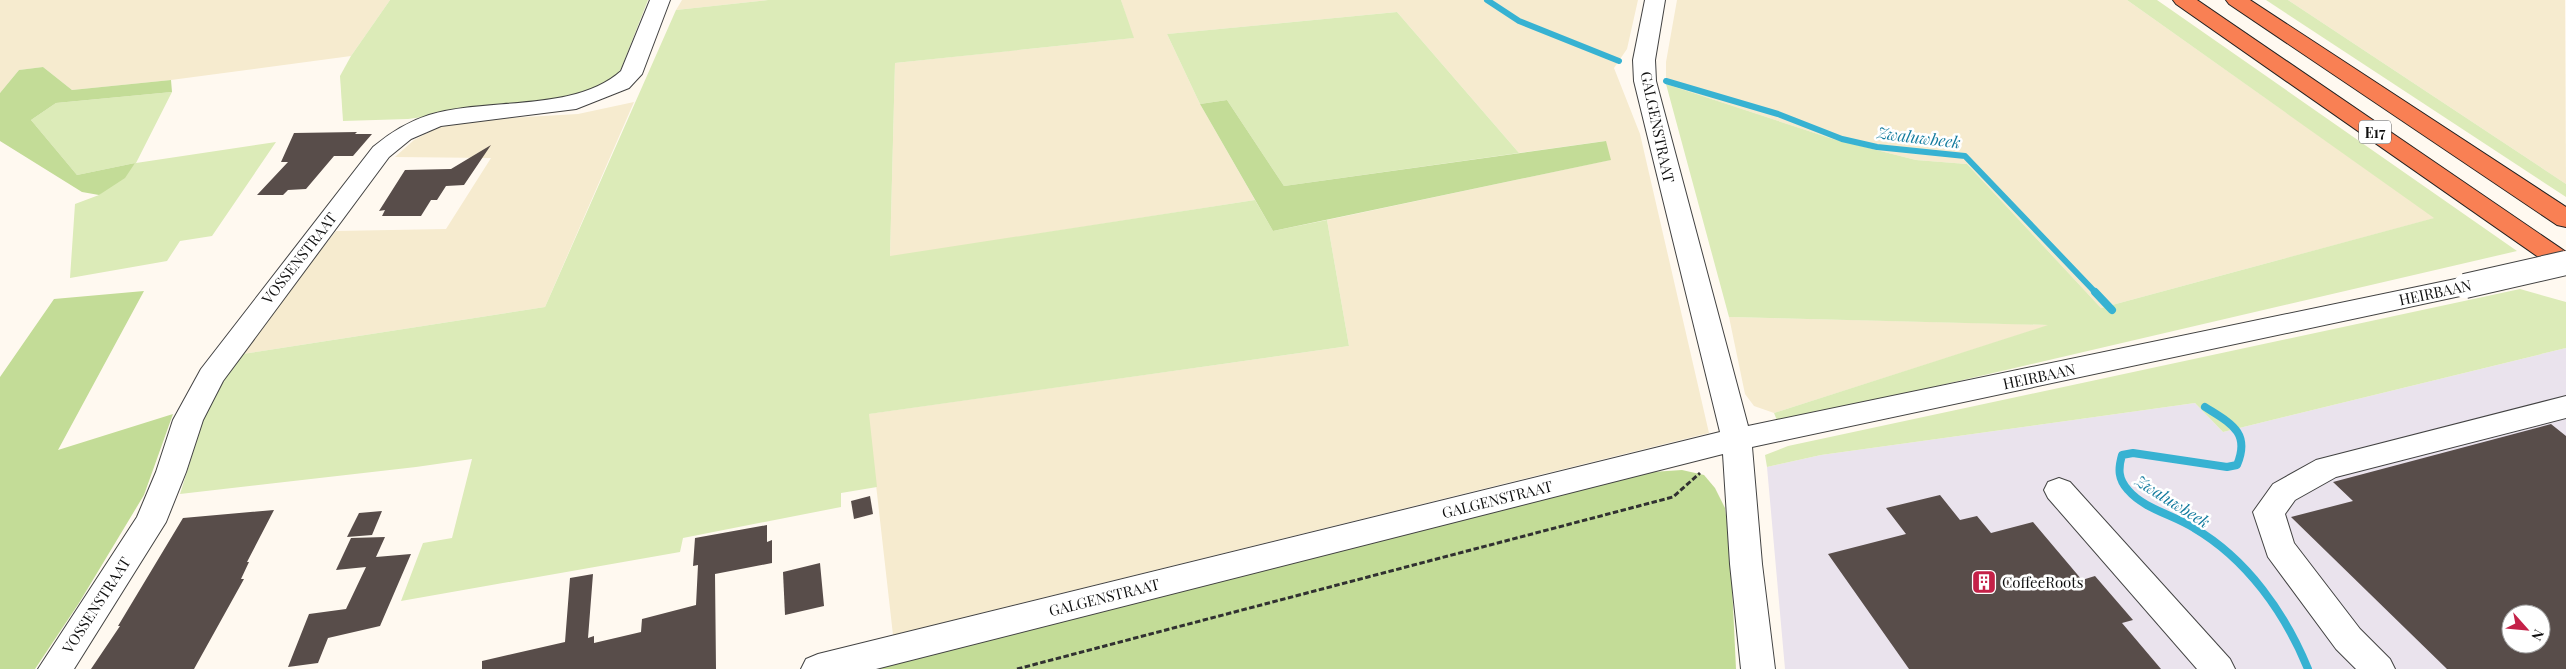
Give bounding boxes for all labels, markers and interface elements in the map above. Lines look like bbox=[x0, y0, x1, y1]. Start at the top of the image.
street label: GALGENSTRAAT bbox=[1636, 69, 1680, 185]
road number: E17 bbox=[2359, 120, 2391, 144]
water label: Zwaluwbeek bbox=[1875, 121, 1962, 153]
street label: VOSSENSTRAAT bbox=[256, 208, 341, 309]
street label: HEIRBAAN bbox=[2397, 274, 2474, 309]
street label: HEIRBAAN bbox=[2001, 358, 2078, 393]
water label: Zwaluwbeek bbox=[2131, 469, 2214, 532]
street label: GALGENSTRAAT bbox=[1440, 476, 1554, 522]
street label: VOSSENSTRAAT bbox=[57, 553, 135, 658]
building icon: CoffeeRoots bbox=[1971, 569, 1997, 595]
place label: CoffeeRoots bbox=[2002, 572, 2083, 592]
street label: GALGENSTRAAT bbox=[1047, 574, 1161, 620]
north arrow bbox=[2501, 604, 2551, 654]
text: N bbox=[2527, 626, 2549, 644]

